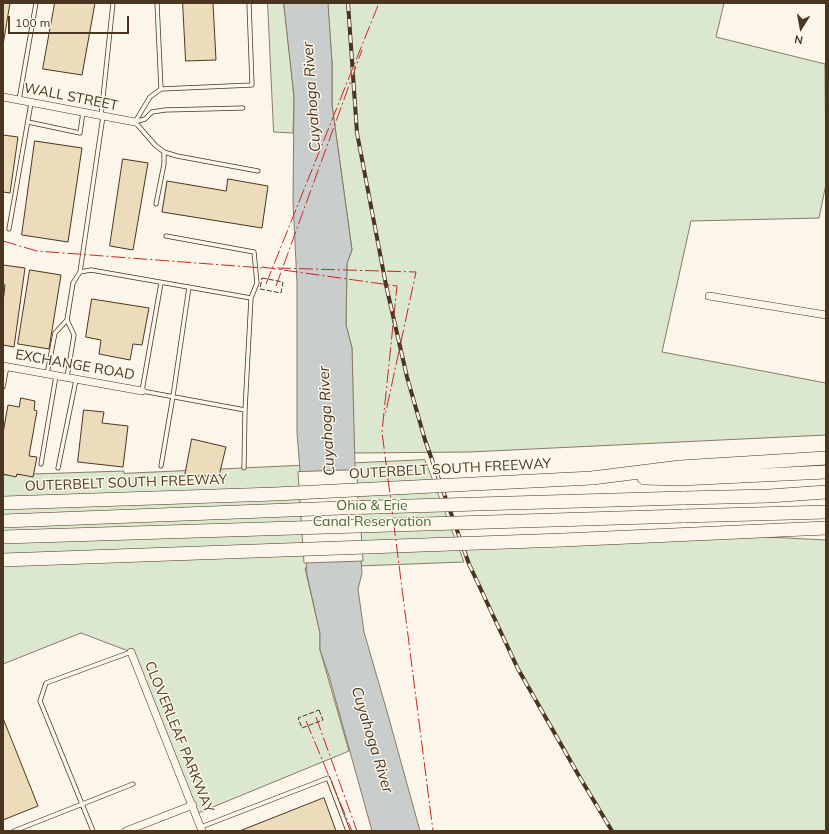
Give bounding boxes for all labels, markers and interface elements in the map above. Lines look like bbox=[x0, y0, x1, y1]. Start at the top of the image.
scale bar bbox=[10, 8, 131, 34]
north arrow bbox=[781, 8, 821, 48]
text: 100 m bbox=[15, 15, 50, 30]
text: N bbox=[793, 32, 804, 47]
water label: Cuyahoga River bbox=[299, 41, 325, 153]
street label: WALL STREET bbox=[23, 80, 119, 114]
street label: EXCHANGE ROAD bbox=[14, 346, 136, 384]
water label: Cuyahoga River bbox=[315, 365, 339, 477]
street label: OUTERBELT SOUTH FREEWAY bbox=[349, 455, 551, 483]
street label: OUTERBELT SOUTH FREEWAY bbox=[25, 471, 227, 495]
park label: Ohio & Erie Canal Reservation bbox=[313, 498, 431, 530]
street label: CLOVERLEAF PARKWAY bbox=[141, 659, 217, 815]
water label: Cuyahoga River bbox=[347, 685, 397, 795]

